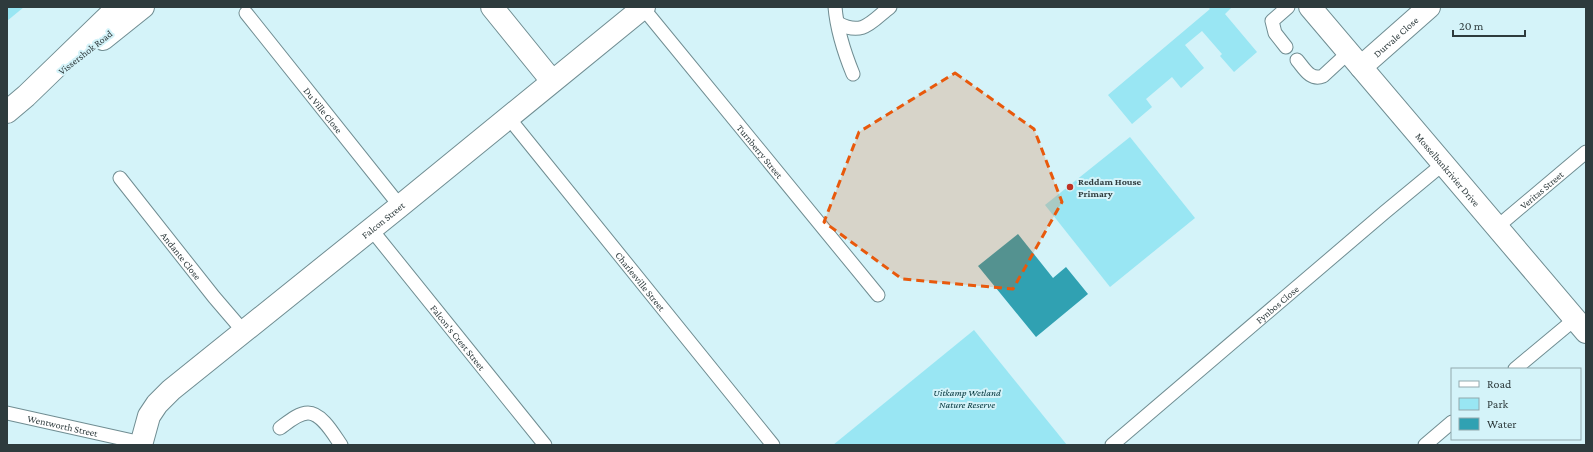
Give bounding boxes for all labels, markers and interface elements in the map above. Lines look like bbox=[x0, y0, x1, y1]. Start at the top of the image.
scale bar bbox=[1453, 12, 1525, 38]
street label: Durvale Close bbox=[1371, 14, 1421, 59]
text: 20 m bbox=[1459, 19, 1484, 33]
street label: Vissershok Road bbox=[56, 28, 115, 77]
street label: Du Ville Close bbox=[301, 85, 345, 136]
street label: Turnberry Street bbox=[735, 122, 786, 181]
street label: Mosselbankrivier Drive bbox=[1413, 131, 1482, 209]
street label: Veritas Street bbox=[1518, 168, 1566, 211]
place label: Reddam House Primary bbox=[1078, 176, 1142, 199]
marker: Reddam House Primary bbox=[1065, 182, 1075, 192]
street label: Falcon Street bbox=[359, 199, 407, 241]
street label: Andante Close bbox=[159, 230, 204, 283]
street label: Charlesville Street bbox=[613, 250, 668, 314]
street label: Fynbos Close bbox=[1254, 283, 1301, 326]
street label: Falcon's Crest Street bbox=[428, 303, 488, 373]
legend bbox=[1451, 368, 1581, 440]
text: Road bbox=[1487, 377, 1512, 391]
park label: Uitkamp Wetland Nature Reserve bbox=[933, 387, 1001, 410]
text: Park bbox=[1487, 397, 1509, 411]
street label: Wentworth Street bbox=[26, 413, 99, 439]
text: Water bbox=[1487, 417, 1517, 431]

